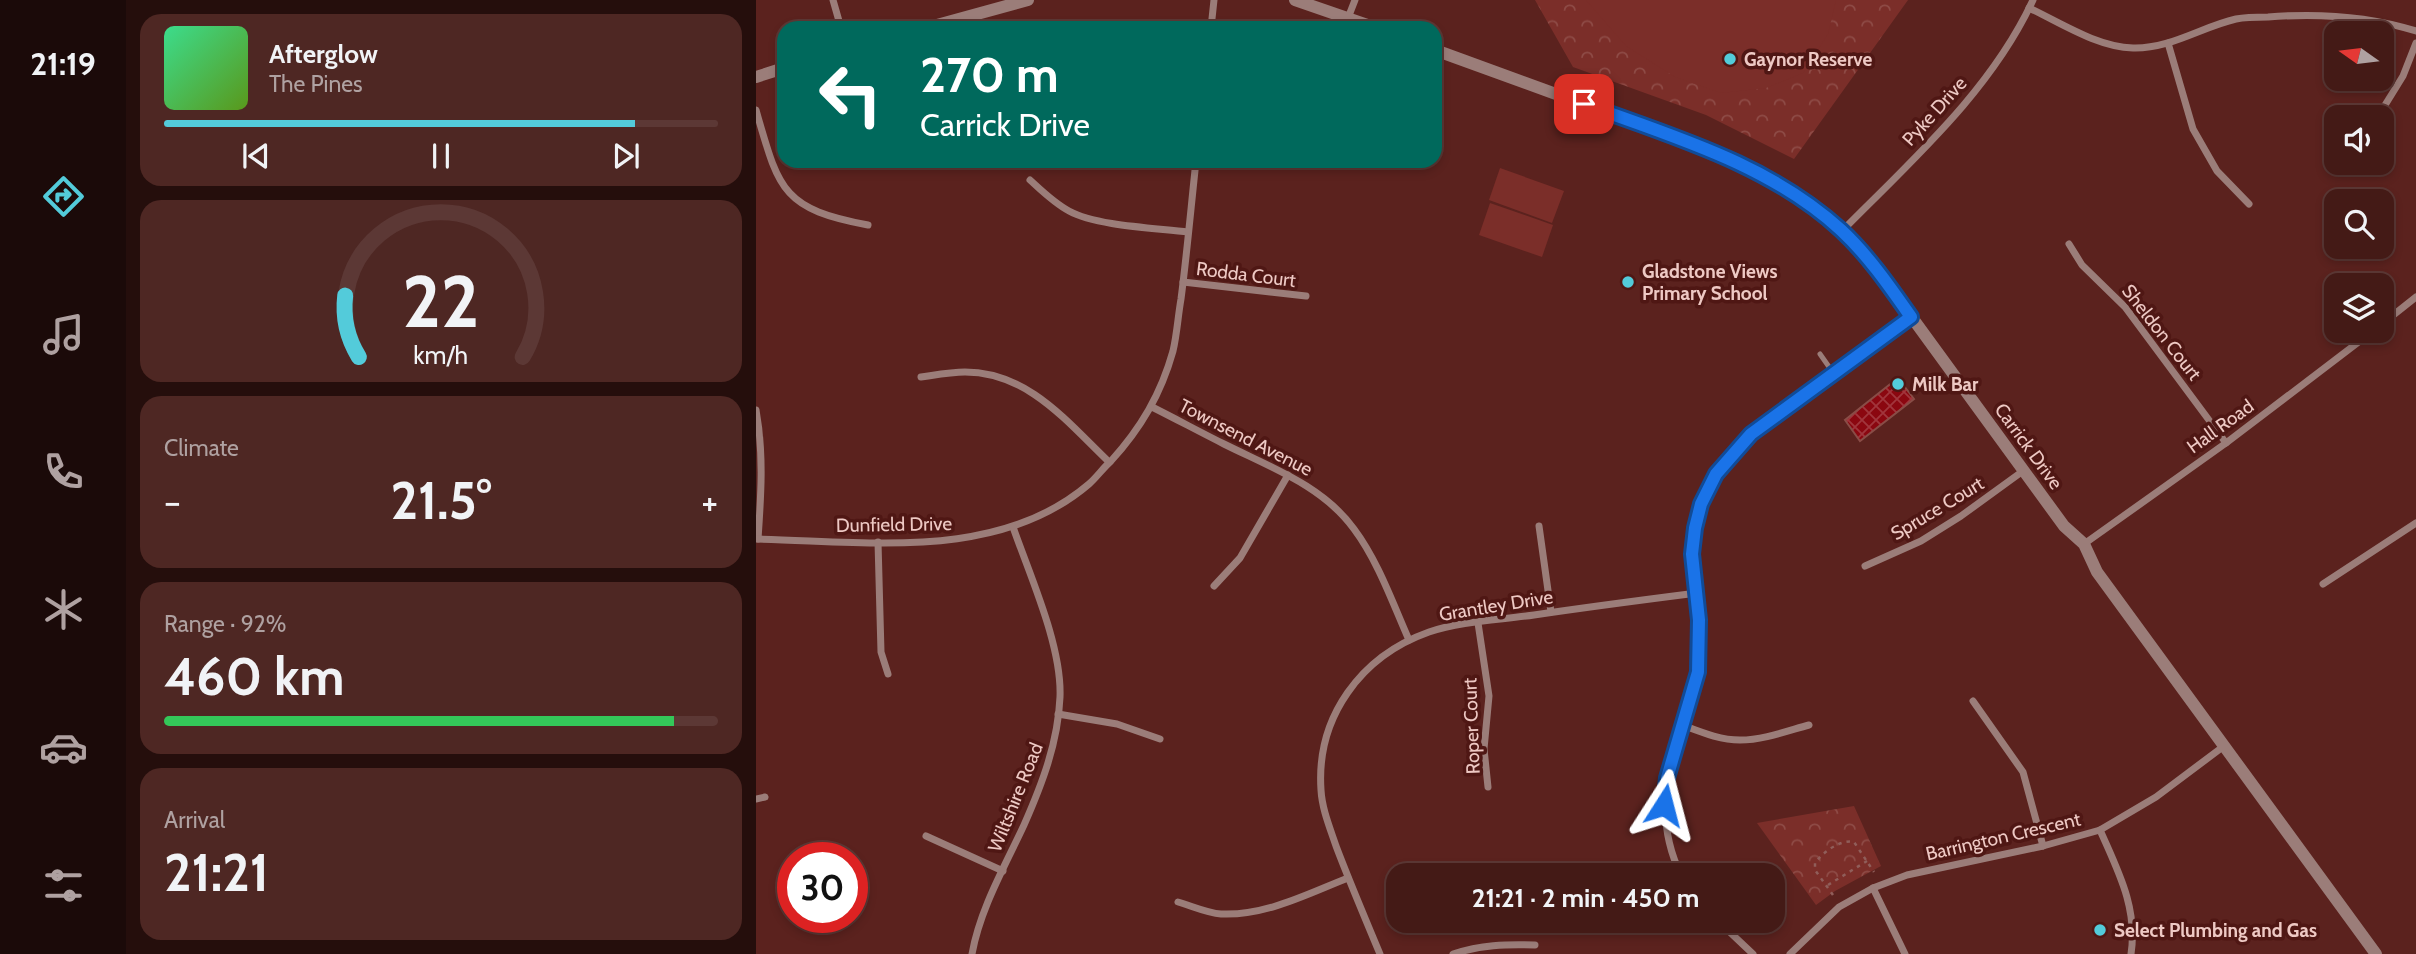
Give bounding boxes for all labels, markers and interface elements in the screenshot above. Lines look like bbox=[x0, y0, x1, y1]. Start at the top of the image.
north arrow bbox=[2324, 21, 2394, 91]
map controls bbox=[2324, 21, 2394, 343]
text: Afterglow bbox=[269, 38, 378, 70]
text: 21:19 bbox=[30, 44, 96, 83]
text: 270 m bbox=[920, 45, 1059, 104]
place label: Gaynor Reserve bbox=[1744, 48, 1872, 71]
icon: left bbox=[805, 49, 896, 140]
marker: Gaynor Reserve bbox=[1722, 51, 1738, 67]
text: The Pines bbox=[269, 70, 363, 98]
street label: Pyke Drive bbox=[1897, 72, 1972, 151]
pin bbox=[1554, 74, 1614, 134]
icon: arrive bbox=[1565, 85, 1603, 123]
text: Carrick Drive bbox=[920, 105, 1090, 144]
button: sound bbox=[2324, 105, 2394, 175]
icon: previous bbox=[237, 137, 275, 175]
icon: pause bbox=[422, 137, 460, 175]
icon: next bbox=[607, 137, 645, 175]
icon: directions bbox=[39, 172, 88, 221]
button: search bbox=[2324, 189, 2394, 259]
text: 22 bbox=[402, 257, 480, 345]
street label: Rodda Court bbox=[1195, 257, 1298, 292]
place label: Gladstone Views Primary School bbox=[1642, 260, 1778, 305]
button: layers bbox=[2324, 273, 2394, 343]
marker: Gladstone Views Primary School bbox=[1620, 274, 1636, 290]
street label: Sheldon Court bbox=[2117, 280, 2207, 385]
icon: music bbox=[39, 310, 88, 359]
text: km/h bbox=[414, 340, 468, 370]
place label: Milk Bar bbox=[1912, 373, 1979, 396]
marker: Milk Bar bbox=[1890, 376, 1906, 392]
street label: Townsend Avenue bbox=[1175, 394, 1317, 481]
street label: Hall Road bbox=[2182, 395, 2258, 458]
street label: Carrick Drive bbox=[1990, 399, 2068, 494]
text: Climate bbox=[164, 434, 239, 462]
icon: phone bbox=[39, 447, 88, 496]
text: 21.5° bbox=[390, 469, 492, 532]
street label: Spruce Court bbox=[1887, 471, 1988, 545]
text: − bbox=[164, 478, 181, 525]
text: + bbox=[701, 478, 718, 525]
street label: Dunfield Drive bbox=[836, 512, 952, 537]
icon: climate bbox=[39, 585, 88, 634]
street label: Grantley Drive bbox=[1437, 585, 1555, 626]
text: Range · 92% bbox=[164, 610, 287, 638]
text: 460 km bbox=[164, 645, 344, 708]
street label: Roper Court bbox=[1458, 677, 1485, 775]
icon: car bbox=[39, 723, 88, 772]
street label: Wiltshire Road bbox=[983, 739, 1048, 855]
position arrow bbox=[1627, 768, 1701, 842]
text: Arrival bbox=[164, 806, 225, 834]
street label: Barrington Crescent bbox=[1923, 807, 2083, 865]
text: 21:21 bbox=[164, 841, 269, 904]
speed limit sign: 30 bbox=[777, 842, 868, 933]
icon: filters bbox=[39, 861, 88, 910]
text: 21:21 · 2 min · 450 m bbox=[1472, 882, 1699, 914]
place label: Select Plumbing and Gas bbox=[2114, 919, 2317, 942]
marker: Select Plumbing and Gas bbox=[2092, 922, 2108, 938]

